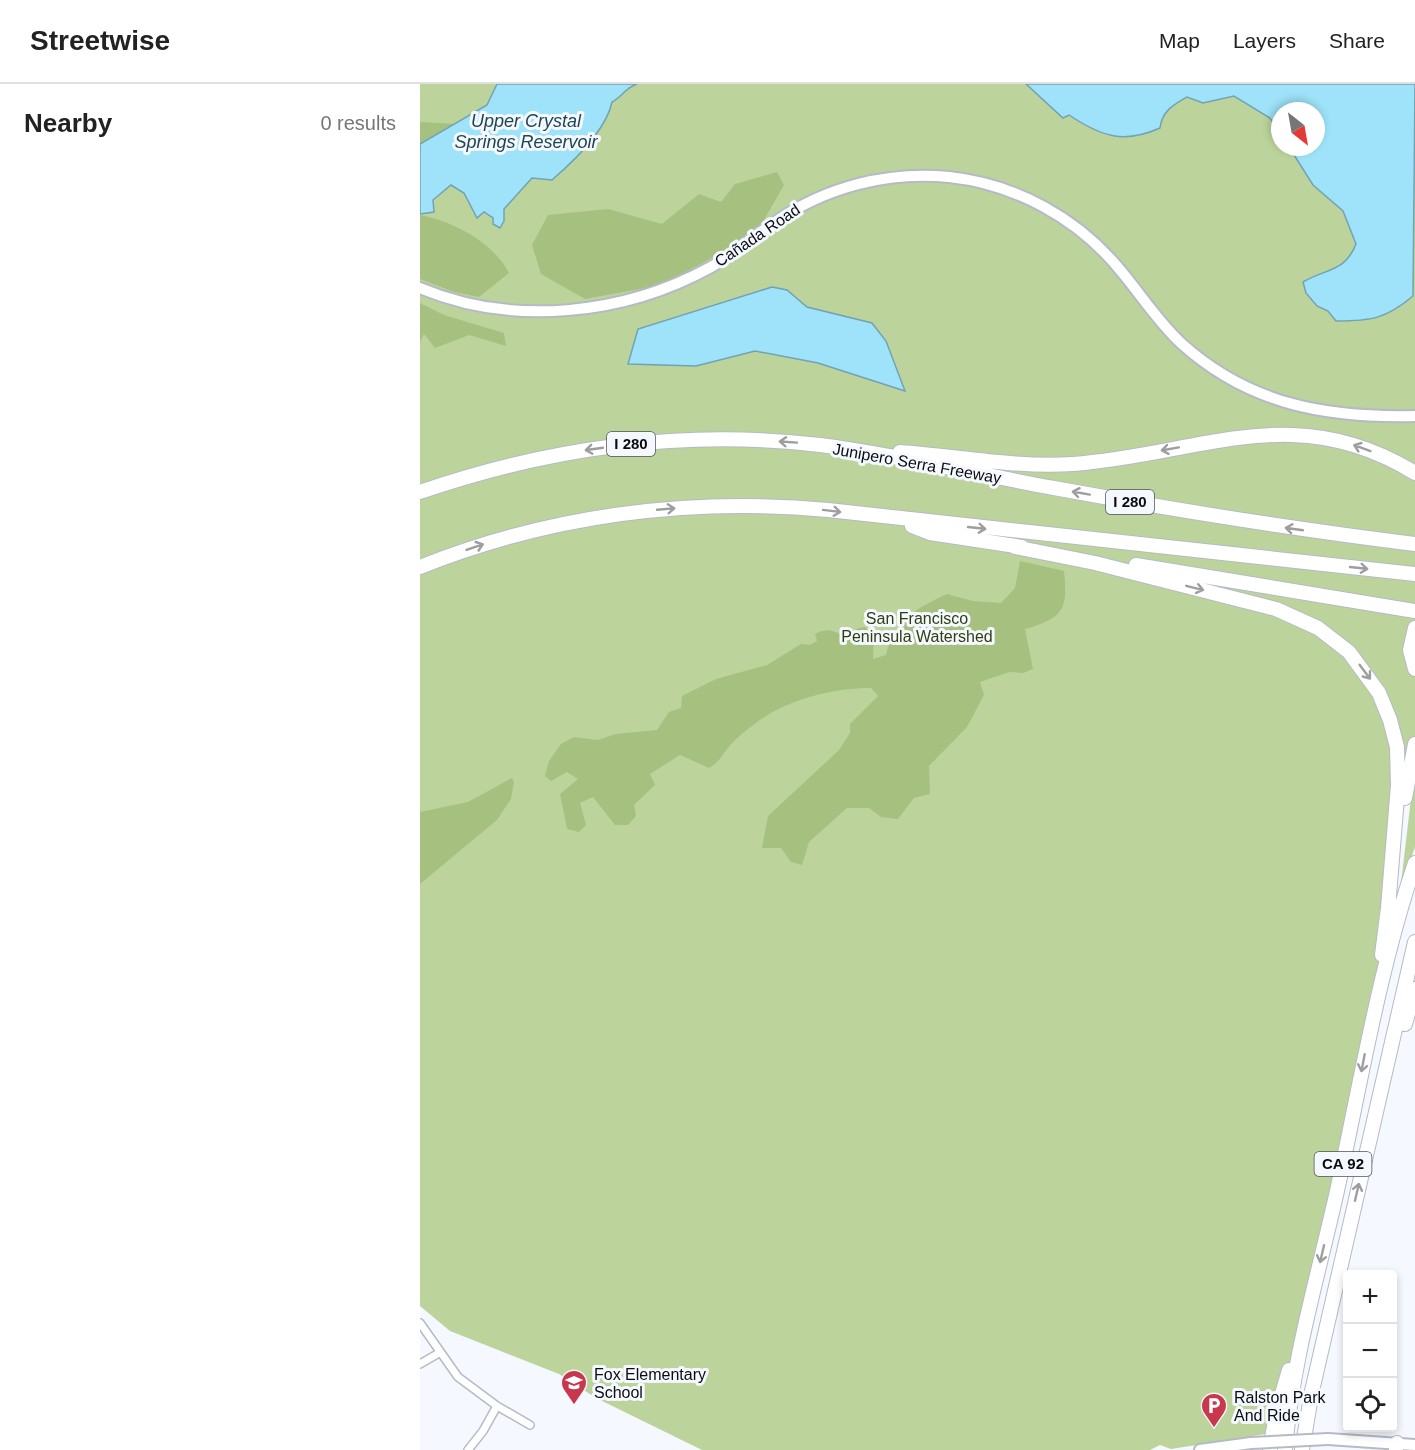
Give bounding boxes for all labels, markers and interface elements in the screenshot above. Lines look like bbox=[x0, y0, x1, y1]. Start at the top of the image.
text: Streetwise bbox=[30, 25, 170, 56]
text: Map bbox=[1159, 29, 1200, 52]
text: Layers bbox=[1233, 29, 1296, 52]
text: Share bbox=[1329, 29, 1385, 52]
north arrow bbox=[1271, 102, 1325, 156]
text: Nearby bbox=[24, 108, 112, 138]
water label: Upper Crystal Springs Reservoir bbox=[454, 111, 599, 152]
text: 0 results bbox=[320, 112, 396, 134]
street label: Cañada Road bbox=[712, 201, 803, 270]
road number: I 280 bbox=[607, 432, 655, 456]
one-way arrow bbox=[779, 437, 799, 448]
street label: Junipero Serra Freeway bbox=[831, 440, 1002, 487]
one-way arrow bbox=[1354, 442, 1372, 453]
one-way arrow bbox=[585, 443, 604, 454]
one-way arrow bbox=[1161, 444, 1181, 455]
one-way arrow bbox=[1072, 487, 1092, 498]
road number: I 280 bbox=[1106, 490, 1154, 514]
one-way arrow bbox=[655, 503, 675, 514]
one-way arrow bbox=[822, 505, 842, 516]
one-way arrow bbox=[967, 523, 987, 534]
one-way arrow bbox=[1285, 523, 1305, 534]
one-way arrow bbox=[465, 541, 484, 552]
one-way arrow bbox=[1349, 563, 1369, 574]
one-way arrow bbox=[1185, 583, 1204, 595]
park label: San Francisco Peninsula Watershed bbox=[841, 610, 993, 645]
one-way arrow bbox=[1359, 663, 1371, 679]
one-way arrow bbox=[1357, 1053, 1368, 1073]
road number: CA 92 bbox=[1314, 1152, 1372, 1176]
one-way arrow bbox=[1352, 1183, 1364, 1202]
one-way arrow bbox=[1316, 1244, 1328, 1263]
map controls bbox=[1343, 1270, 1397, 1432]
button: + bbox=[1343, 1270, 1397, 1324]
button: − bbox=[1343, 1324, 1397, 1378]
place label: Fox Elementary School bbox=[594, 1366, 706, 1401]
school or university icon: Fox Elementary School bbox=[559, 1368, 589, 1406]
button: locate bbox=[1343, 1378, 1397, 1432]
place label: Ralston Park And Ride bbox=[1234, 1389, 1327, 1424]
parking icon: Ralston Park And Ride bbox=[1199, 1391, 1229, 1429]

